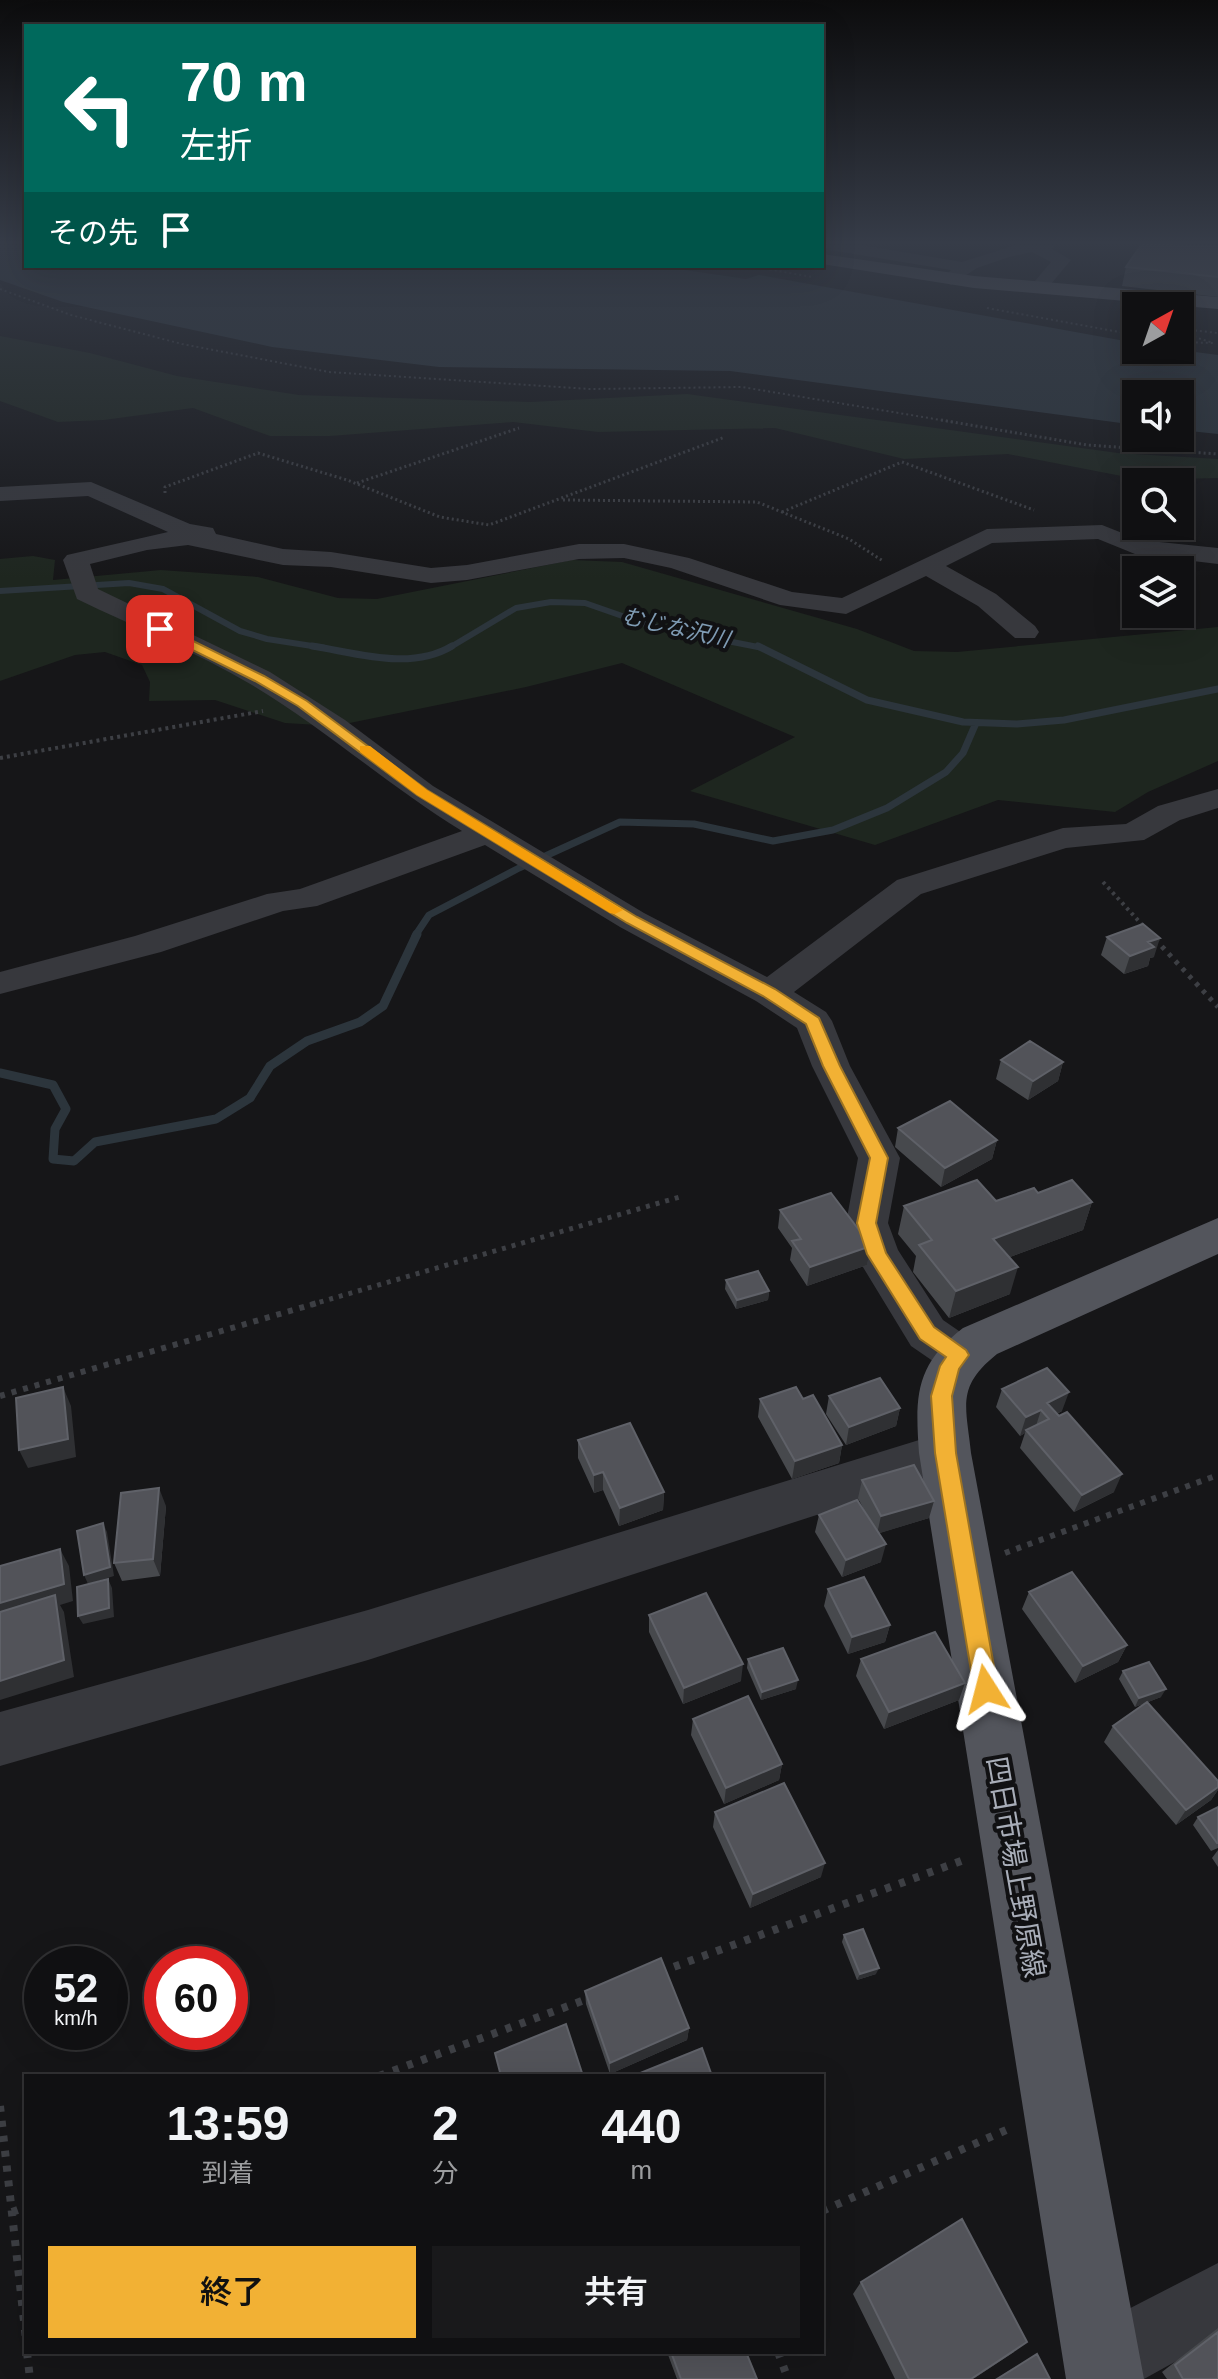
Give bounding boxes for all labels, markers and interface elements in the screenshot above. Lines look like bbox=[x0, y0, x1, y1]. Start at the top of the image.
text: 70 m bbox=[180, 50, 308, 113]
icon: left bbox=[48, 56, 152, 160]
text: 左折 bbox=[180, 125, 252, 166]
icon: arrive bbox=[154, 208, 198, 252]
text: その先 bbox=[48, 216, 138, 249]
north arrow bbox=[1122, 292, 1194, 364]
map controls bbox=[1122, 292, 1194, 628]
button: sound bbox=[1122, 380, 1194, 452]
button: search bbox=[1122, 468, 1194, 540]
button: layers bbox=[1122, 556, 1194, 628]
pin bbox=[126, 595, 194, 663]
water label: むじな沢川 bbox=[619, 603, 734, 652]
icon: arrive bbox=[138, 607, 182, 651]
position arrow bbox=[944, 1647, 1028, 1731]
street label: 四日市場上野原線 bbox=[981, 1754, 1050, 1980]
speed limit sign: 60 bbox=[144, 1946, 248, 2050]
text: 52 bbox=[54, 1966, 98, 2010]
text: km/h bbox=[54, 2007, 98, 2029]
text: 13:59 bbox=[167, 2097, 289, 2150]
text: 2 bbox=[432, 2097, 459, 2150]
text: 440 bbox=[601, 2100, 681, 2153]
text: m bbox=[631, 2155, 652, 2185]
text: 到着 bbox=[202, 2158, 254, 2188]
text: 分 bbox=[432, 2158, 458, 2188]
button: 終了 bbox=[48, 2246, 416, 2338]
button: 共有 bbox=[432, 2246, 800, 2338]

